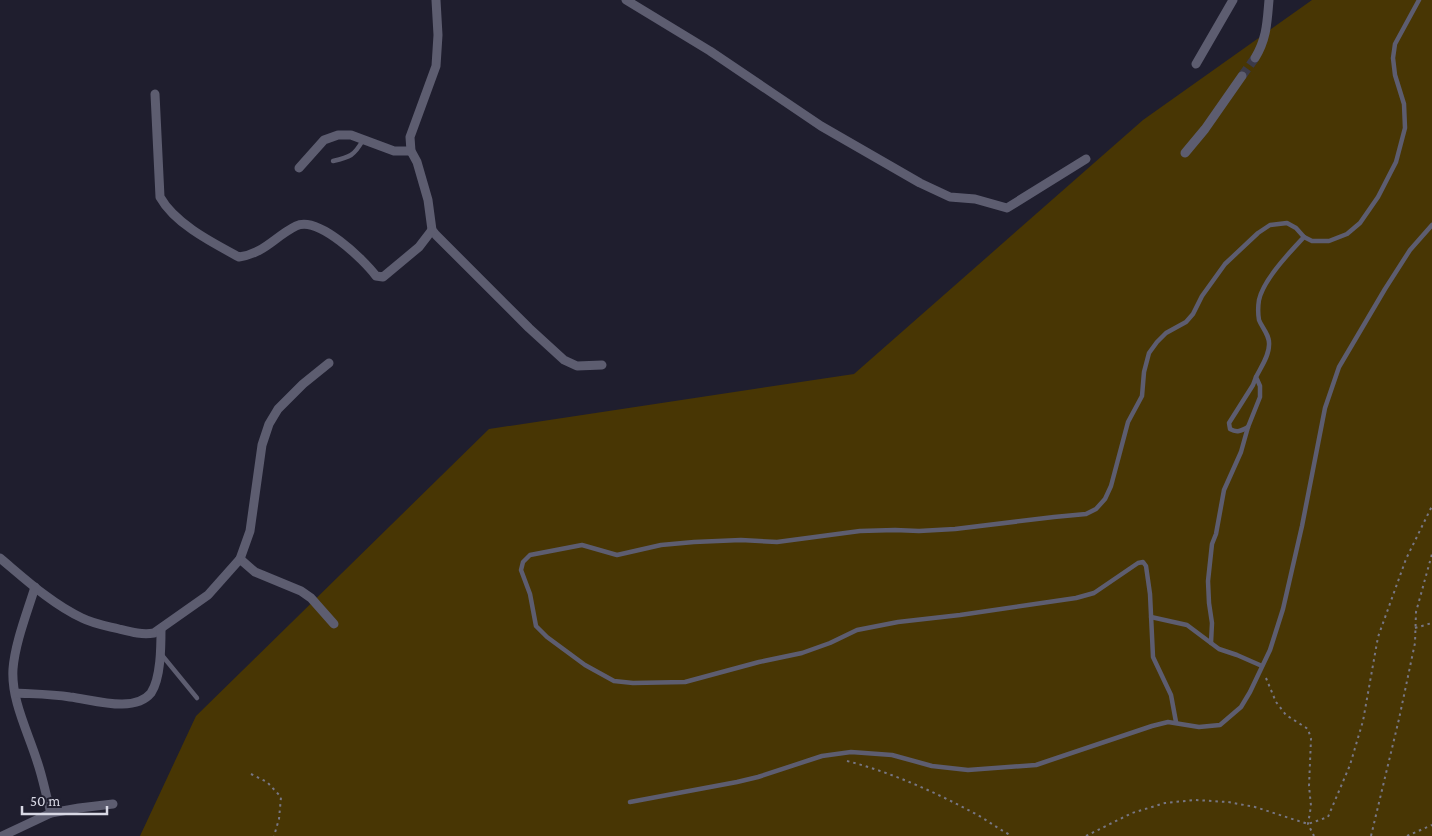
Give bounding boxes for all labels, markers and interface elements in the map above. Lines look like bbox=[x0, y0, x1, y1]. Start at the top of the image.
scale bar bbox=[22, 784, 108, 816]
text: 50 m bbox=[30, 793, 60, 809]

